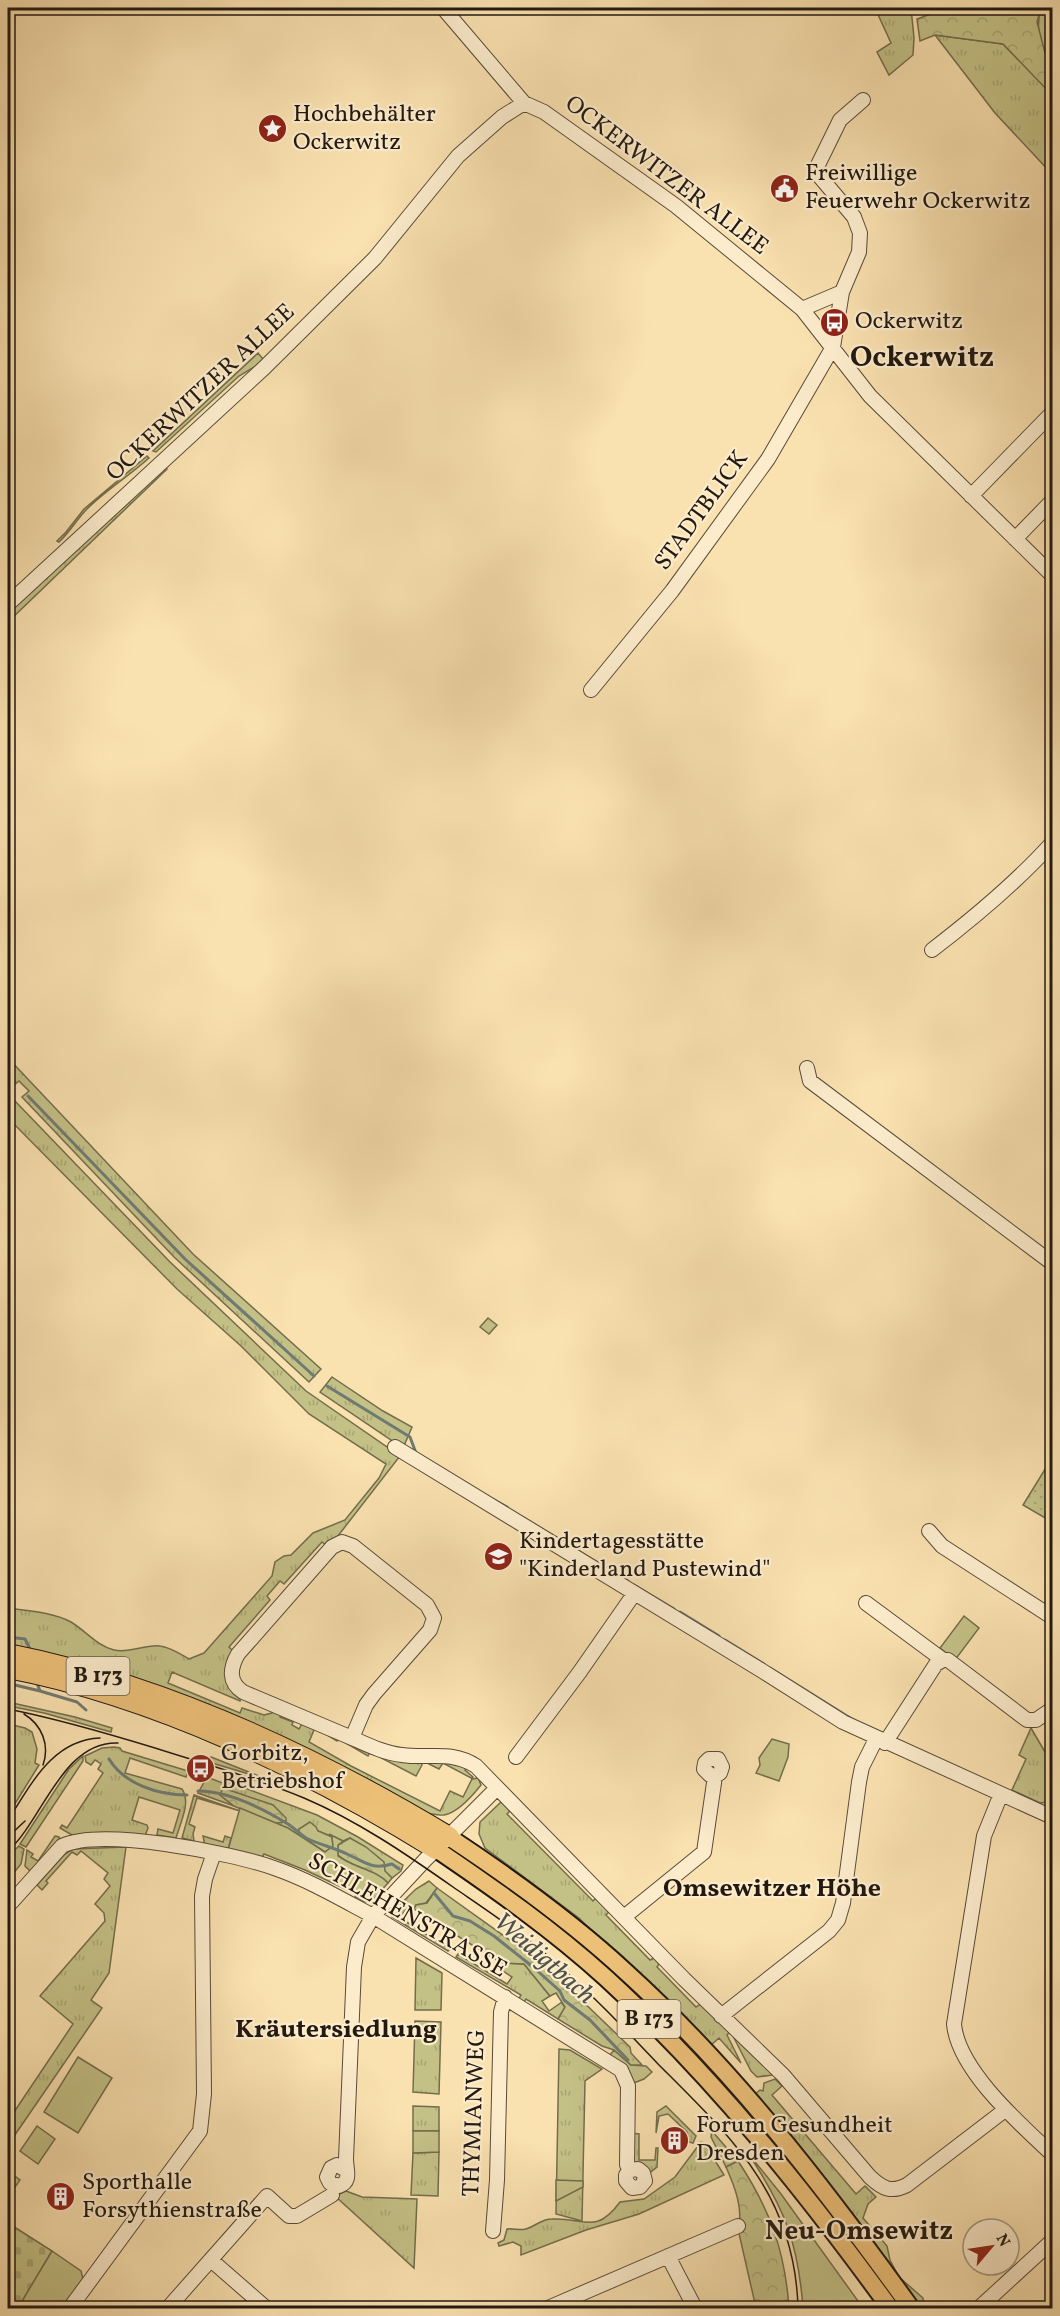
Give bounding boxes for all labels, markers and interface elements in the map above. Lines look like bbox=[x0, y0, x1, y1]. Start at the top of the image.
street label: OCKERWITZER ALLEE bbox=[557, 88, 775, 264]
place label: Hochbehälter Ockerwitz bbox=[293, 98, 436, 160]
place icon: Hochbehälter Ockerwitz bbox=[256, 113, 288, 145]
place label: Freiwillige Feuerwehr Ockerwitz bbox=[805, 157, 1031, 219]
public building icon: Freiwillige Feuerwehr Ockerwitz bbox=[768, 172, 800, 204]
street label: OCKERWITZER ALLEE bbox=[99, 296, 303, 490]
place label: Ockerwitz bbox=[855, 305, 963, 339]
bus stop icon: Ockerwitz bbox=[818, 306, 850, 338]
district label: Ockerwitz bbox=[850, 337, 994, 379]
street label: STADTBLICK bbox=[647, 444, 757, 578]
place label: Kindertagesstätte "Kinderland Pustewind" bbox=[519, 1525, 771, 1587]
school or university icon: Kindertagesstätte "Kinderland Pustewind" bbox=[482, 1540, 514, 1572]
road number: B 173 bbox=[66, 1657, 130, 1695]
place label: Gorbitz, Betriebshof bbox=[221, 1737, 346, 1799]
bus stop icon: Gorbitz, Betriebshof bbox=[184, 1752, 216, 1784]
street label: SCHLEHENSTRASSE bbox=[301, 1845, 513, 1987]
district label: Omsewitzer Höhe bbox=[663, 1871, 881, 1907]
water label: Weidigtbach bbox=[485, 1905, 603, 2013]
road number: B 173 bbox=[618, 2000, 680, 2038]
district label: Kräutersiedlung bbox=[235, 2012, 437, 2048]
street label: THYMIANWEG bbox=[455, 2029, 495, 2197]
place label: Forum Gesundheit Dresden bbox=[696, 2109, 893, 2171]
building icon: Forum Gesundheit Dresden bbox=[659, 2124, 691, 2156]
place label: Sporthalle Forsythienstraße bbox=[82, 2166, 262, 2228]
building icon: Sporthalle Forsythienstraße bbox=[45, 2181, 77, 2213]
district label: Neu-Omsewitz bbox=[765, 2213, 953, 2251]
north arrow bbox=[961, 2217, 1021, 2277]
text: N bbox=[990, 2230, 1015, 2251]

